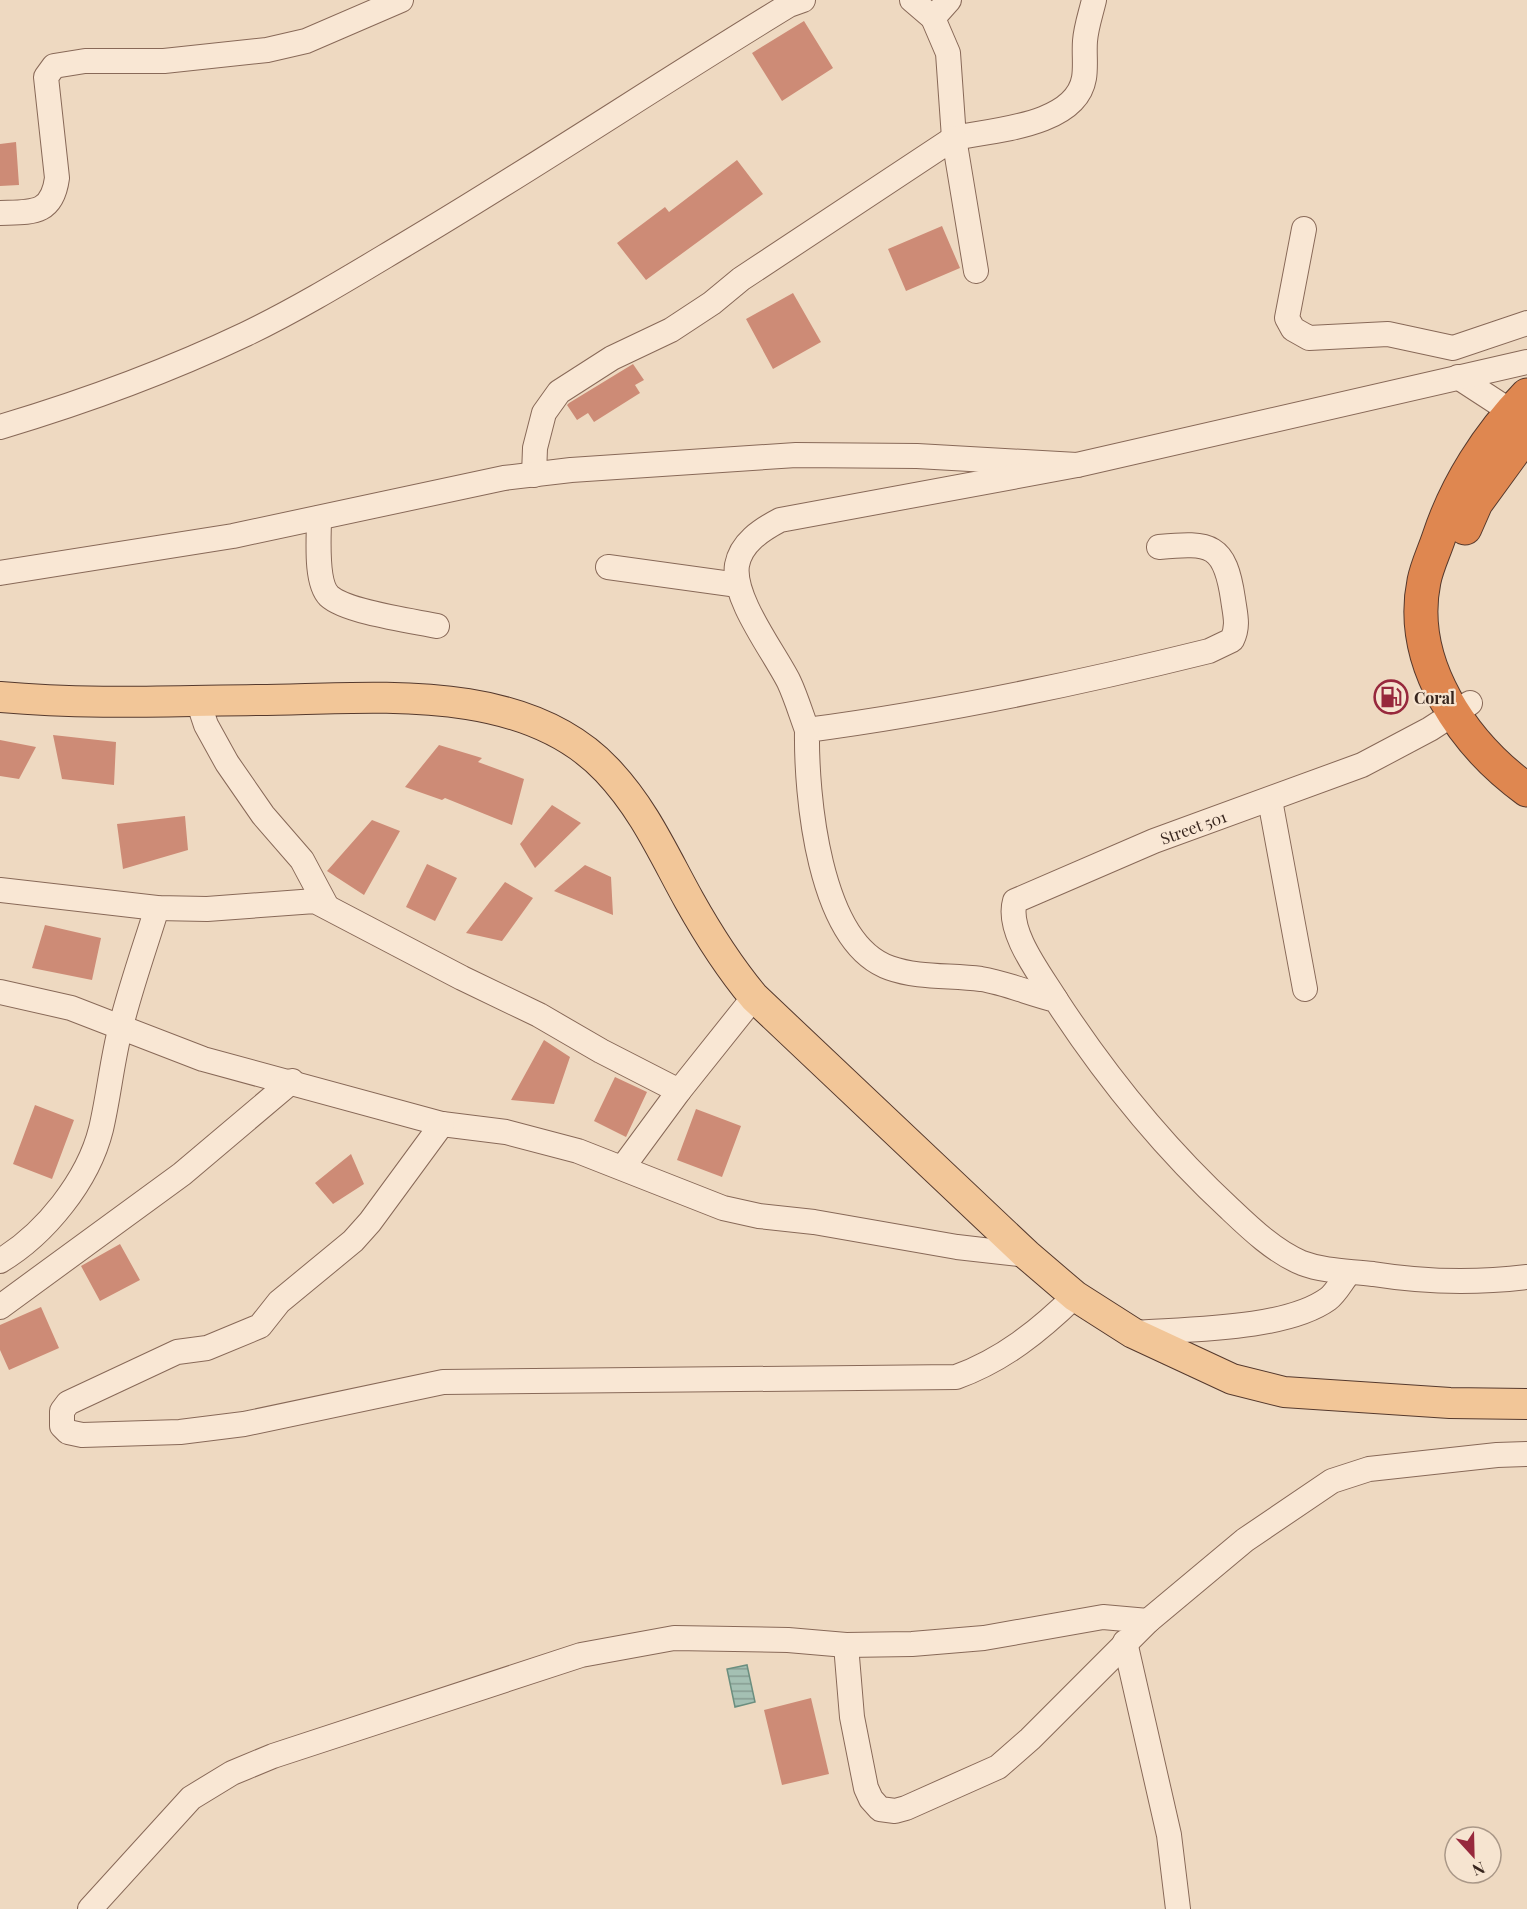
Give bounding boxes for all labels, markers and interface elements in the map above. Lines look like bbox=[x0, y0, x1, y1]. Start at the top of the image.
fuel station icon: Coral bbox=[1373, 679, 1409, 715]
place label: Coral bbox=[1414, 687, 1455, 708]
street label: Street 501 bbox=[1157, 805, 1229, 848]
north arrow bbox=[1443, 1825, 1503, 1885]
text: N bbox=[1469, 1857, 1488, 1881]

